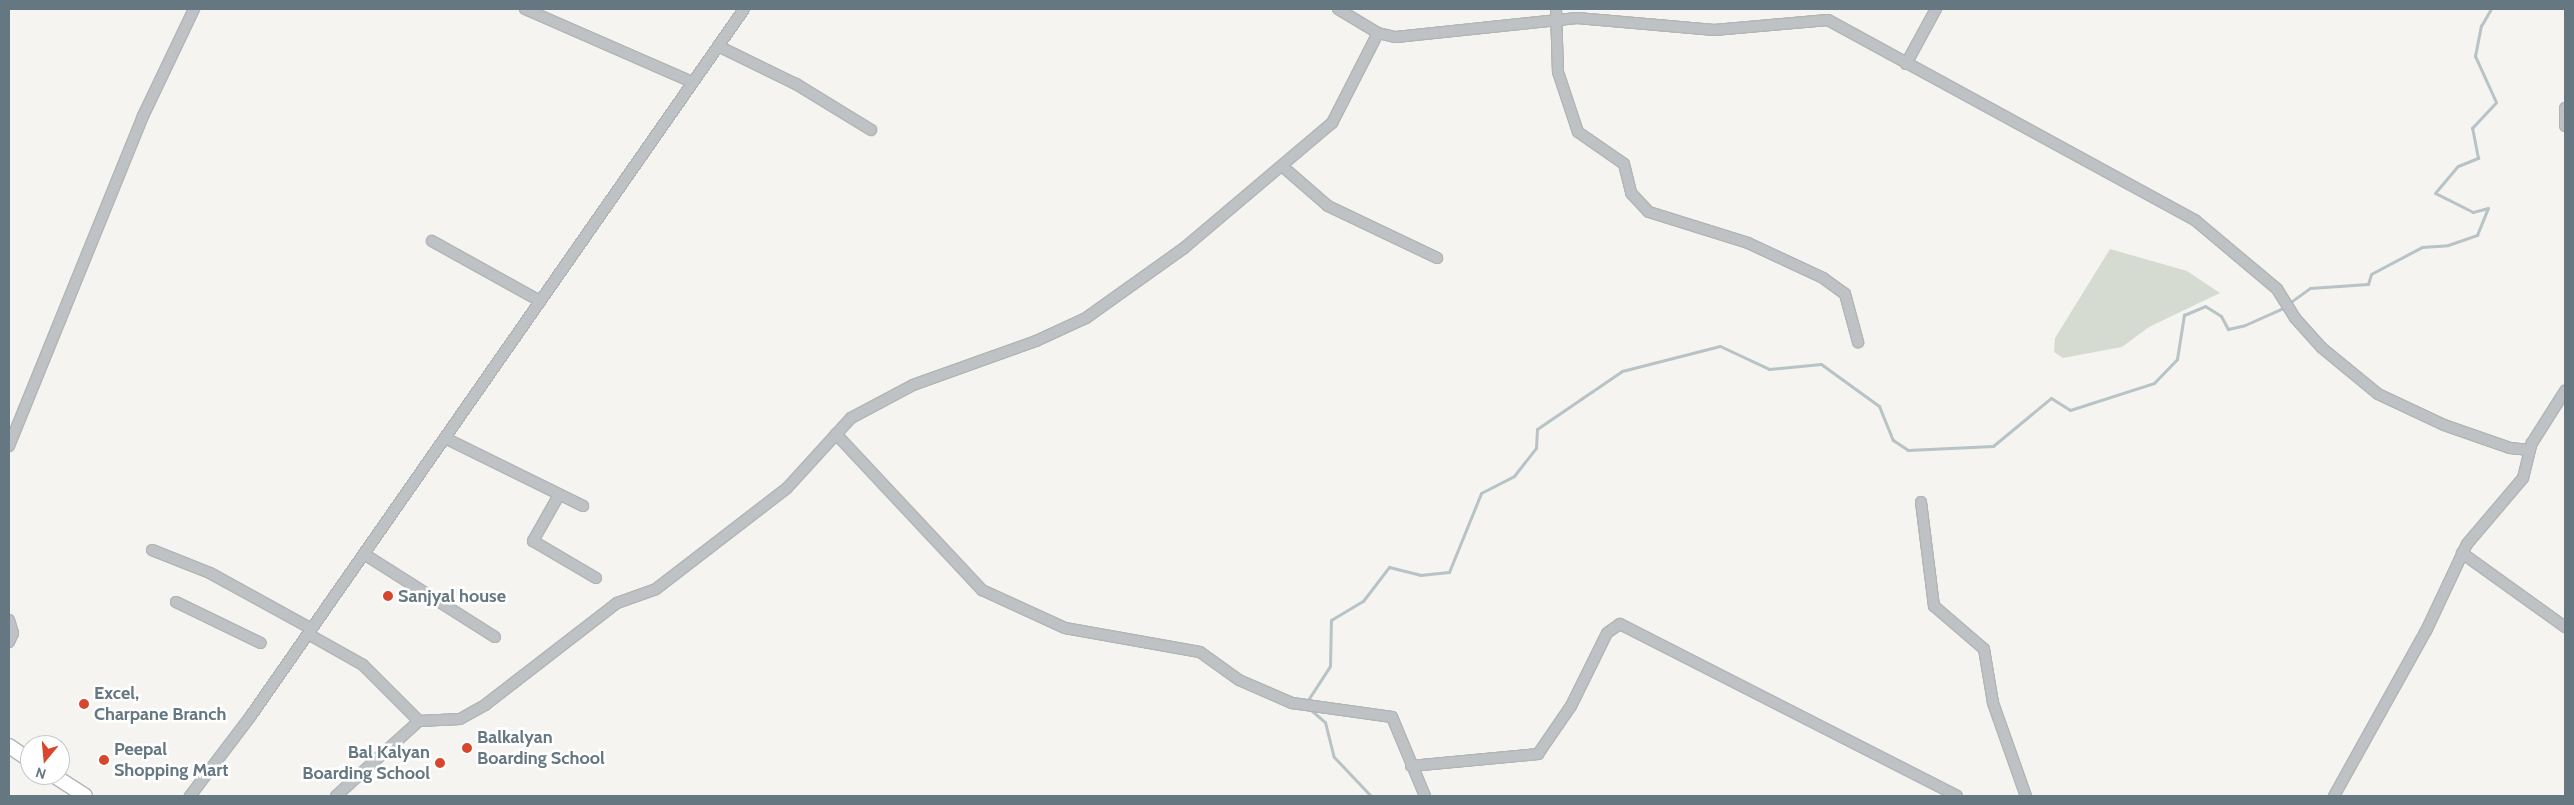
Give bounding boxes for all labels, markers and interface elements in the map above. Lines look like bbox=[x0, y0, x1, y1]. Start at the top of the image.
place label: Sanjyal house bbox=[398, 585, 506, 607]
marker: Sanjyal house bbox=[382, 590, 394, 602]
place label: Excel, Charpane Branch bbox=[94, 683, 226, 726]
marker: Excel, Charpane Branch bbox=[78, 698, 90, 710]
place label: Balkalyan Boarding School bbox=[477, 727, 605, 770]
north arrow bbox=[20, 735, 70, 785]
place label: Peepal Shopping Mart bbox=[114, 739, 228, 782]
place label: Bal Kalyan Boarding School bbox=[302, 742, 430, 784]
marker: Balkalyan Boarding School bbox=[461, 742, 473, 754]
marker: Peepal Shopping Mart bbox=[98, 754, 110, 766]
marker: Bal Kalyan Boarding School bbox=[434, 757, 446, 769]
text: N bbox=[34, 763, 48, 783]

